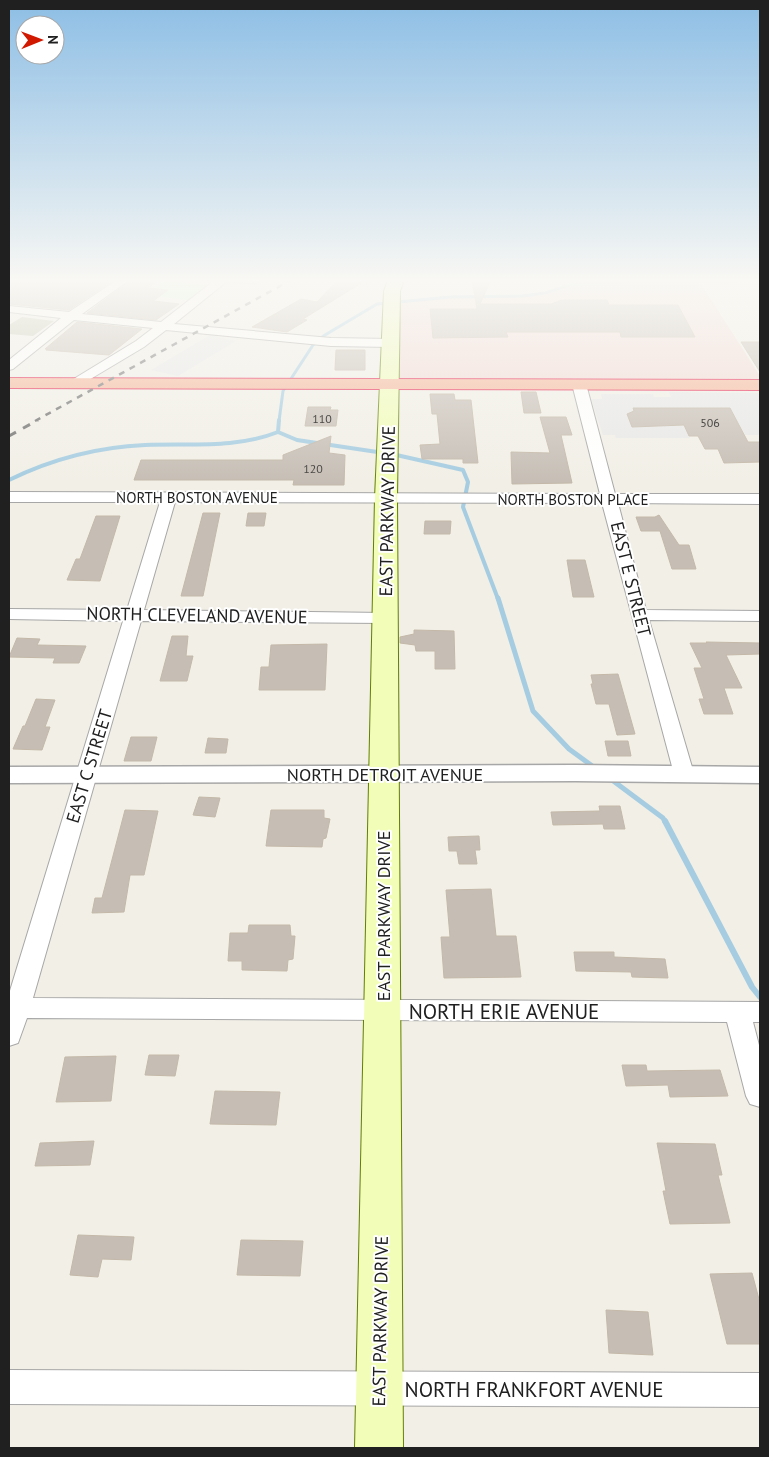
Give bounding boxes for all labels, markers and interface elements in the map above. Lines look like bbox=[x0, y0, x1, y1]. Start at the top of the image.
north arrow bbox=[15, 15, 65, 65]
text: N bbox=[44, 35, 62, 45]
house number: 110 bbox=[312, 411, 332, 426]
house number: 506 bbox=[700, 415, 720, 430]
street label: EAST PARKWAY DRIVE bbox=[374, 425, 400, 597]
house number: 120 bbox=[303, 461, 323, 476]
street label: NORTH BOSTON AVENUE bbox=[116, 488, 278, 507]
street label: NORTH BOSTON PLACE bbox=[498, 490, 648, 509]
street label: EAST E STREET bbox=[606, 519, 656, 639]
street label: NORTH CLEVELAND AVENUE bbox=[86, 602, 308, 628]
street label: EAST C STREET bbox=[61, 706, 117, 826]
street label: NORTH DETROIT AVENUE bbox=[287, 763, 483, 786]
street label: EAST PARKWAY DRIVE bbox=[372, 831, 395, 1001]
street label: NORTH ERIE AVENUE bbox=[409, 998, 599, 1025]
street label: EAST PARKWAY DRIVE bbox=[367, 1235, 393, 1407]
street label: NORTH FRANKFORT AVENUE bbox=[405, 1376, 663, 1403]

